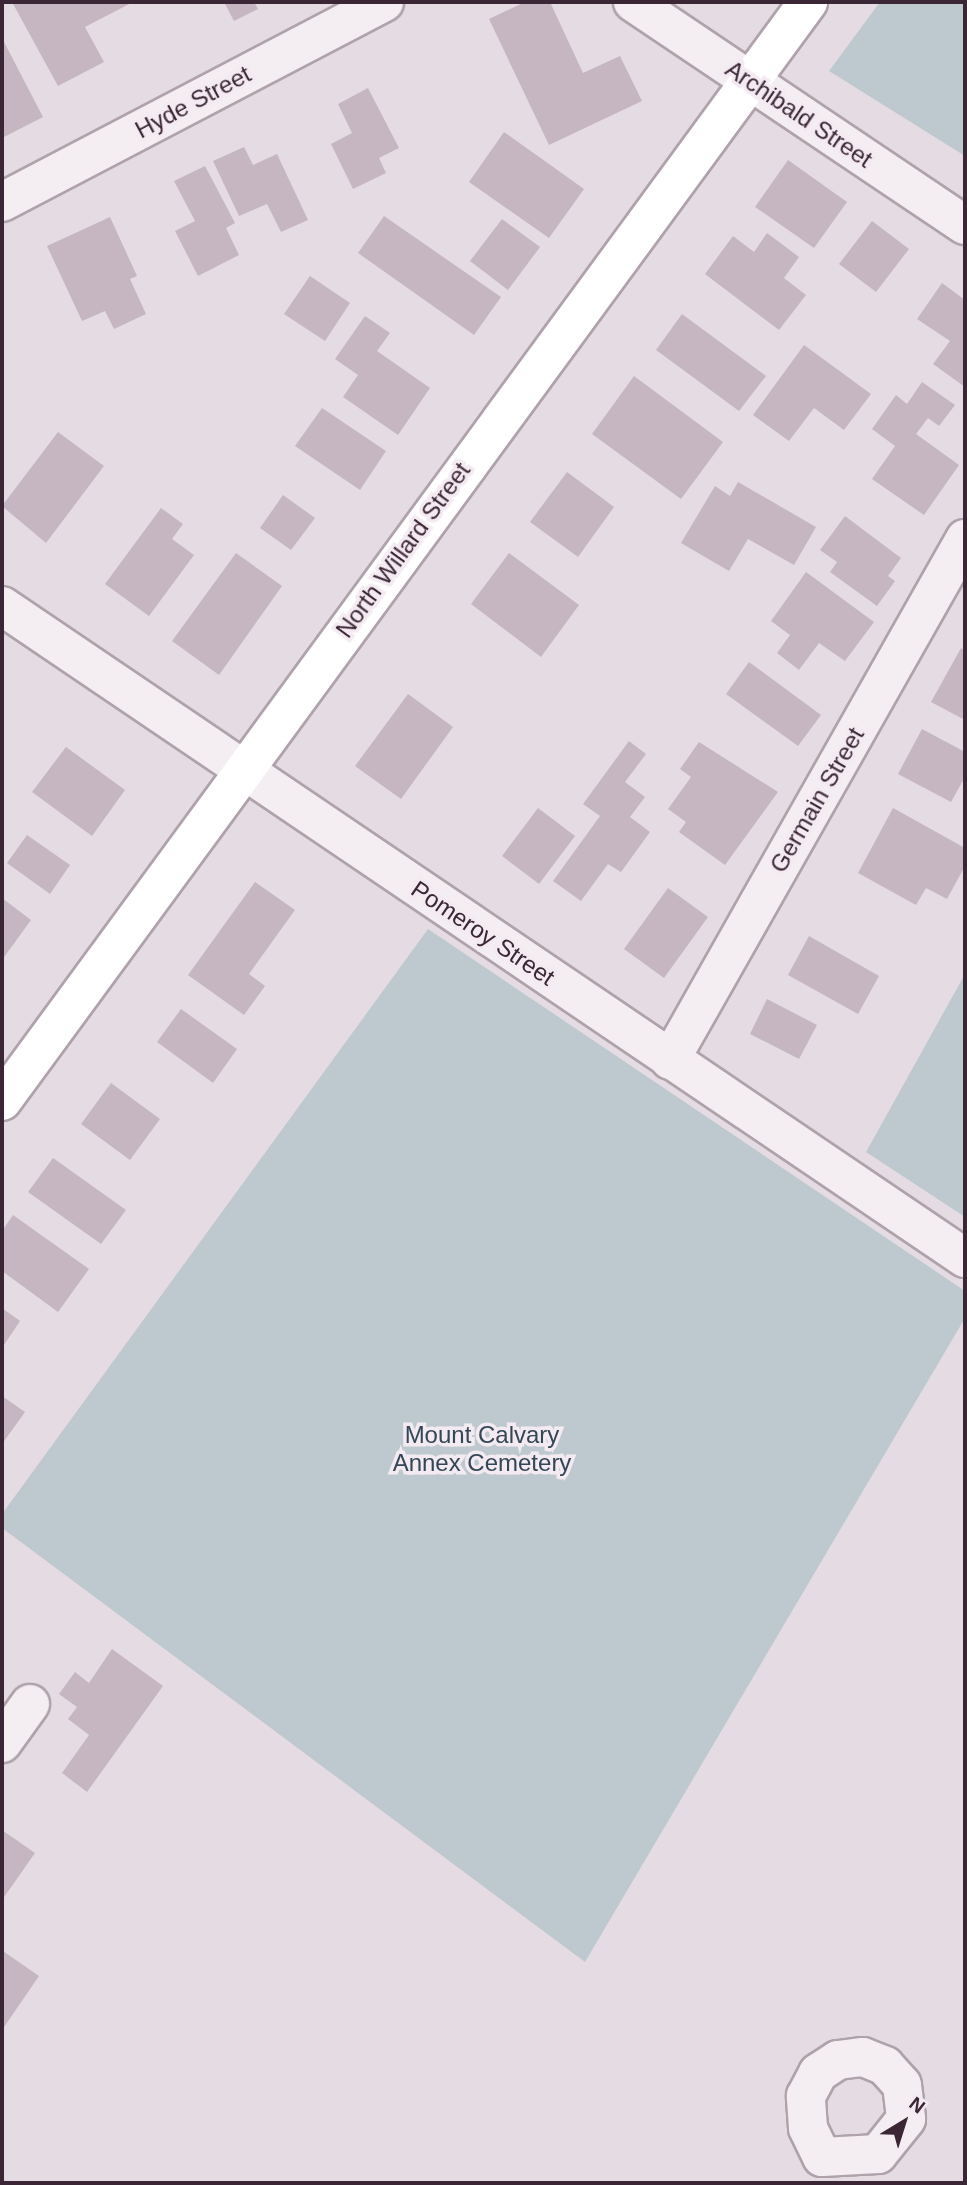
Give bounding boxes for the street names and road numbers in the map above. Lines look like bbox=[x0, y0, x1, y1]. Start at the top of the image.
street label: Archibald Street bbox=[720, 54, 878, 174]
street label: Hyde Street bbox=[130, 60, 256, 144]
street label: North Willard Street bbox=[330, 457, 476, 643]
street label: Germain Street bbox=[764, 722, 870, 878]
street label: Pomeroy Street bbox=[406, 874, 560, 992]

